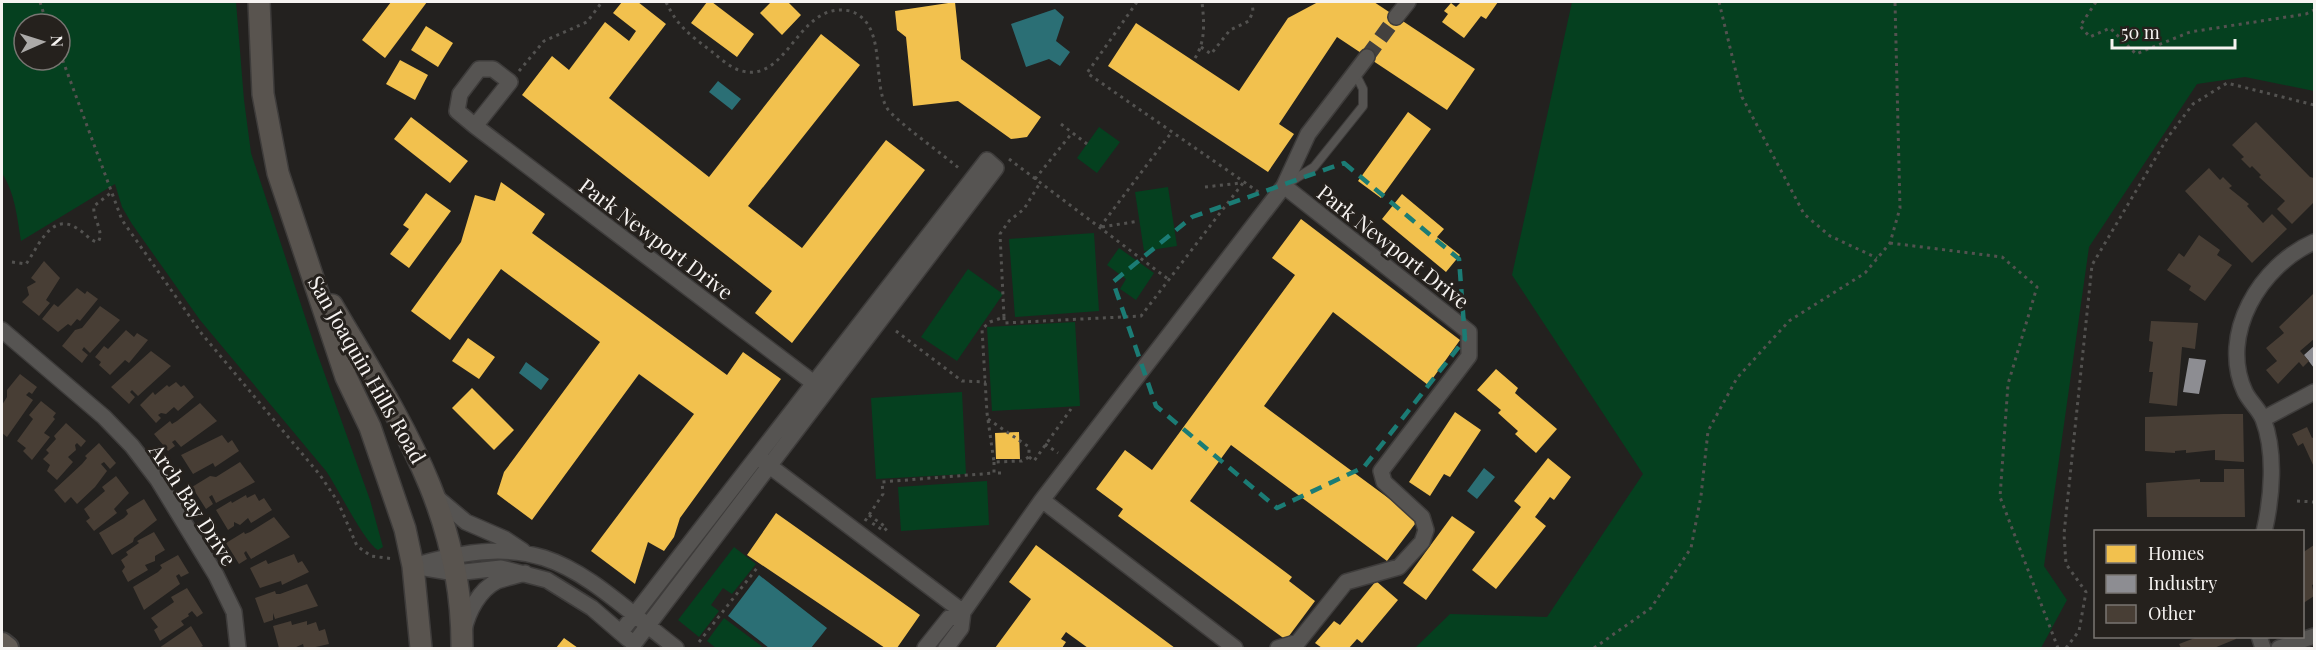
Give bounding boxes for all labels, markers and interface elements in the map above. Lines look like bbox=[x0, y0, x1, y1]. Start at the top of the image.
north arrow bbox=[12, 12, 72, 72]
scale bar bbox=[2112, 12, 2235, 50]
text: 50 m bbox=[2121, 20, 2160, 44]
text: N bbox=[47, 35, 68, 48]
street label: Park Newport Drive bbox=[574, 171, 740, 305]
street label: Park Newport Drive bbox=[1312, 178, 1476, 314]
street label: San Joaquin Hills Road bbox=[303, 270, 433, 468]
street label: Arch Bay Drive bbox=[144, 437, 244, 570]
legend bbox=[2094, 530, 2304, 638]
text: Homes bbox=[2148, 541, 2204, 565]
text: Industry bbox=[2148, 571, 2217, 595]
text: Other bbox=[2148, 601, 2195, 625]

